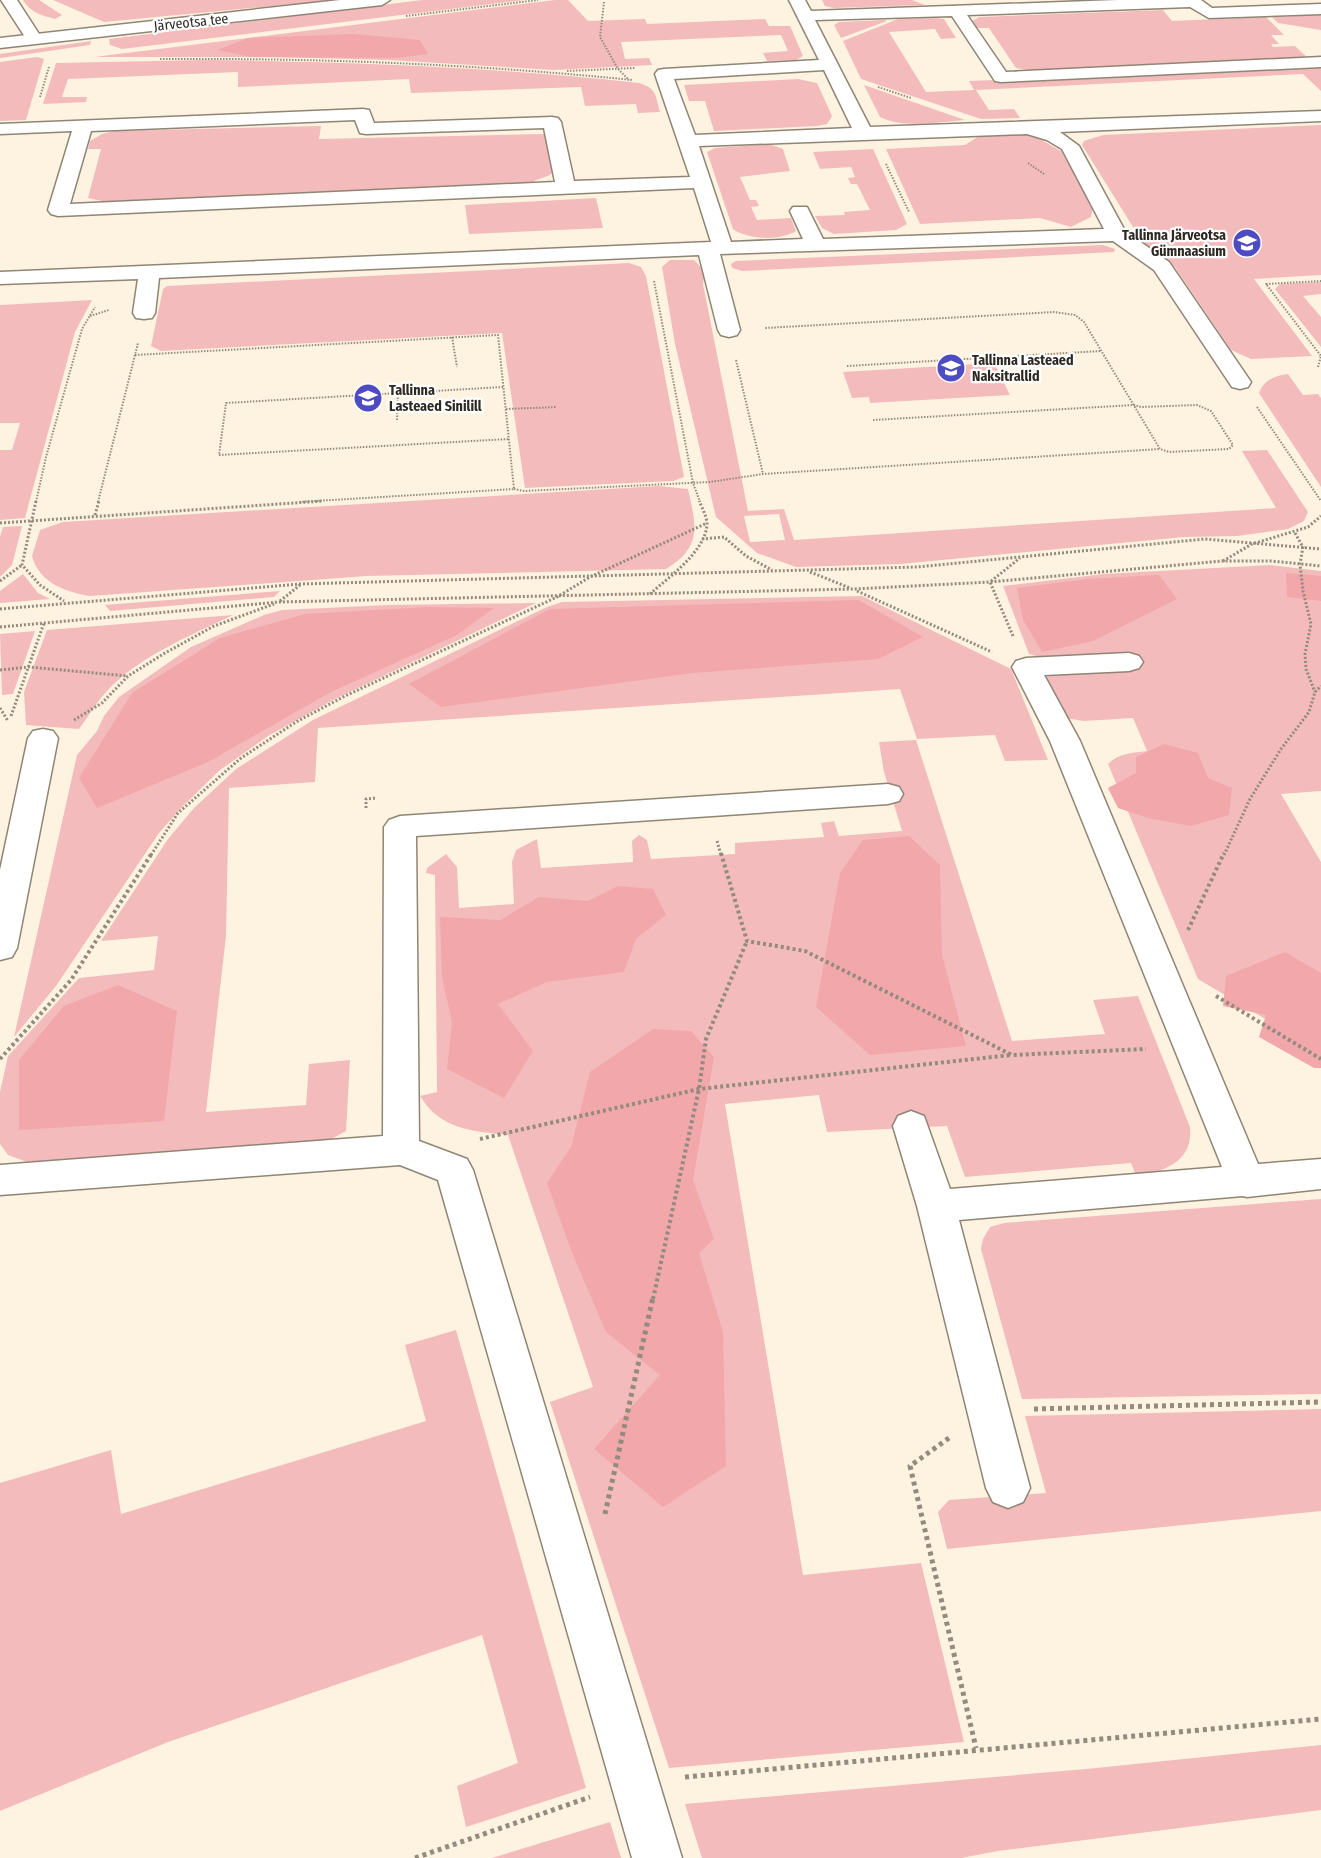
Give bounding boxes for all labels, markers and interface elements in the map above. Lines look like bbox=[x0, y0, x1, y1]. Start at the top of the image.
street label: Järveotsa tee bbox=[153, 10, 229, 35]
place label: Tallinna Järveotsa Gümnaasium bbox=[1122, 227, 1226, 260]
school or university icon: Tallinna Järveotsa Gümnaasium bbox=[1231, 227, 1263, 259]
school or university icon: Tallinna Lasteaed Naksitrallid bbox=[935, 352, 967, 384]
place label: Tallinna Lasteaed Naksitrallid bbox=[972, 352, 1074, 385]
school or university icon: Tallinna Lasteaed Sinilill bbox=[352, 382, 384, 414]
place label: Tallinna Lasteaed Sinilill bbox=[389, 382, 482, 415]

